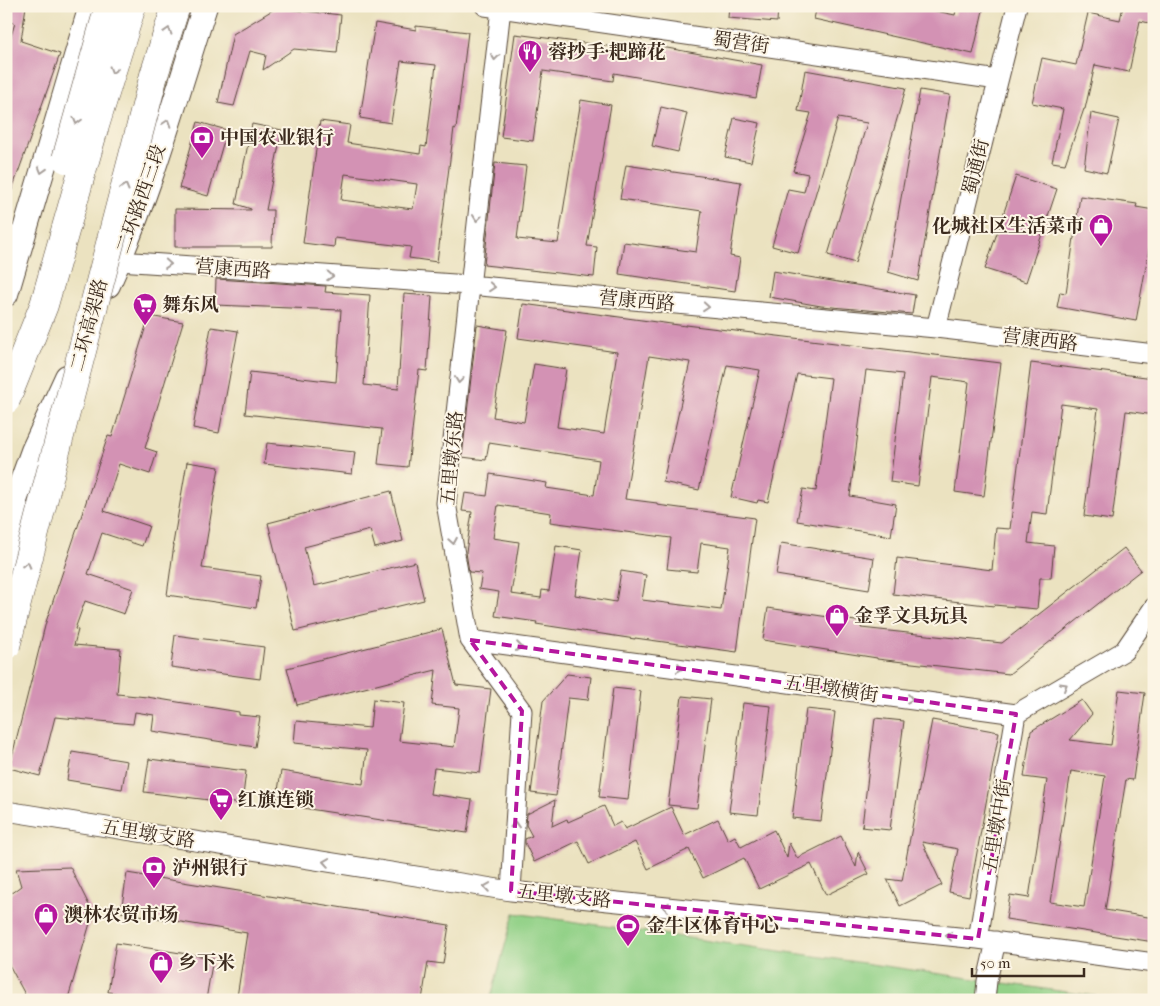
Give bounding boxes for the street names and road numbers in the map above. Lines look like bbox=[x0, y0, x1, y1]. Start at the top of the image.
street label: 蜀营街 bbox=[711, 28, 771, 58]
street label: 蜀通街 bbox=[958, 137, 994, 197]
street label: 二环路西三段 bbox=[112, 142, 170, 256]
street label: 营康西路 bbox=[194, 255, 272, 283]
street label: 二环高架路 bbox=[66, 276, 112, 374]
street label: 营康西路 bbox=[598, 287, 676, 315]
street label: 营康西路 bbox=[1001, 324, 1079, 356]
street label: 五里墩东路 bbox=[437, 410, 467, 506]
street label: 五里墩横街 bbox=[782, 671, 880, 707]
street label: 五里墩中街 bbox=[979, 777, 1015, 875]
street label: 五里墩支路 bbox=[99, 816, 197, 852]
street label: 五里墩支路 bbox=[516, 880, 612, 912]

